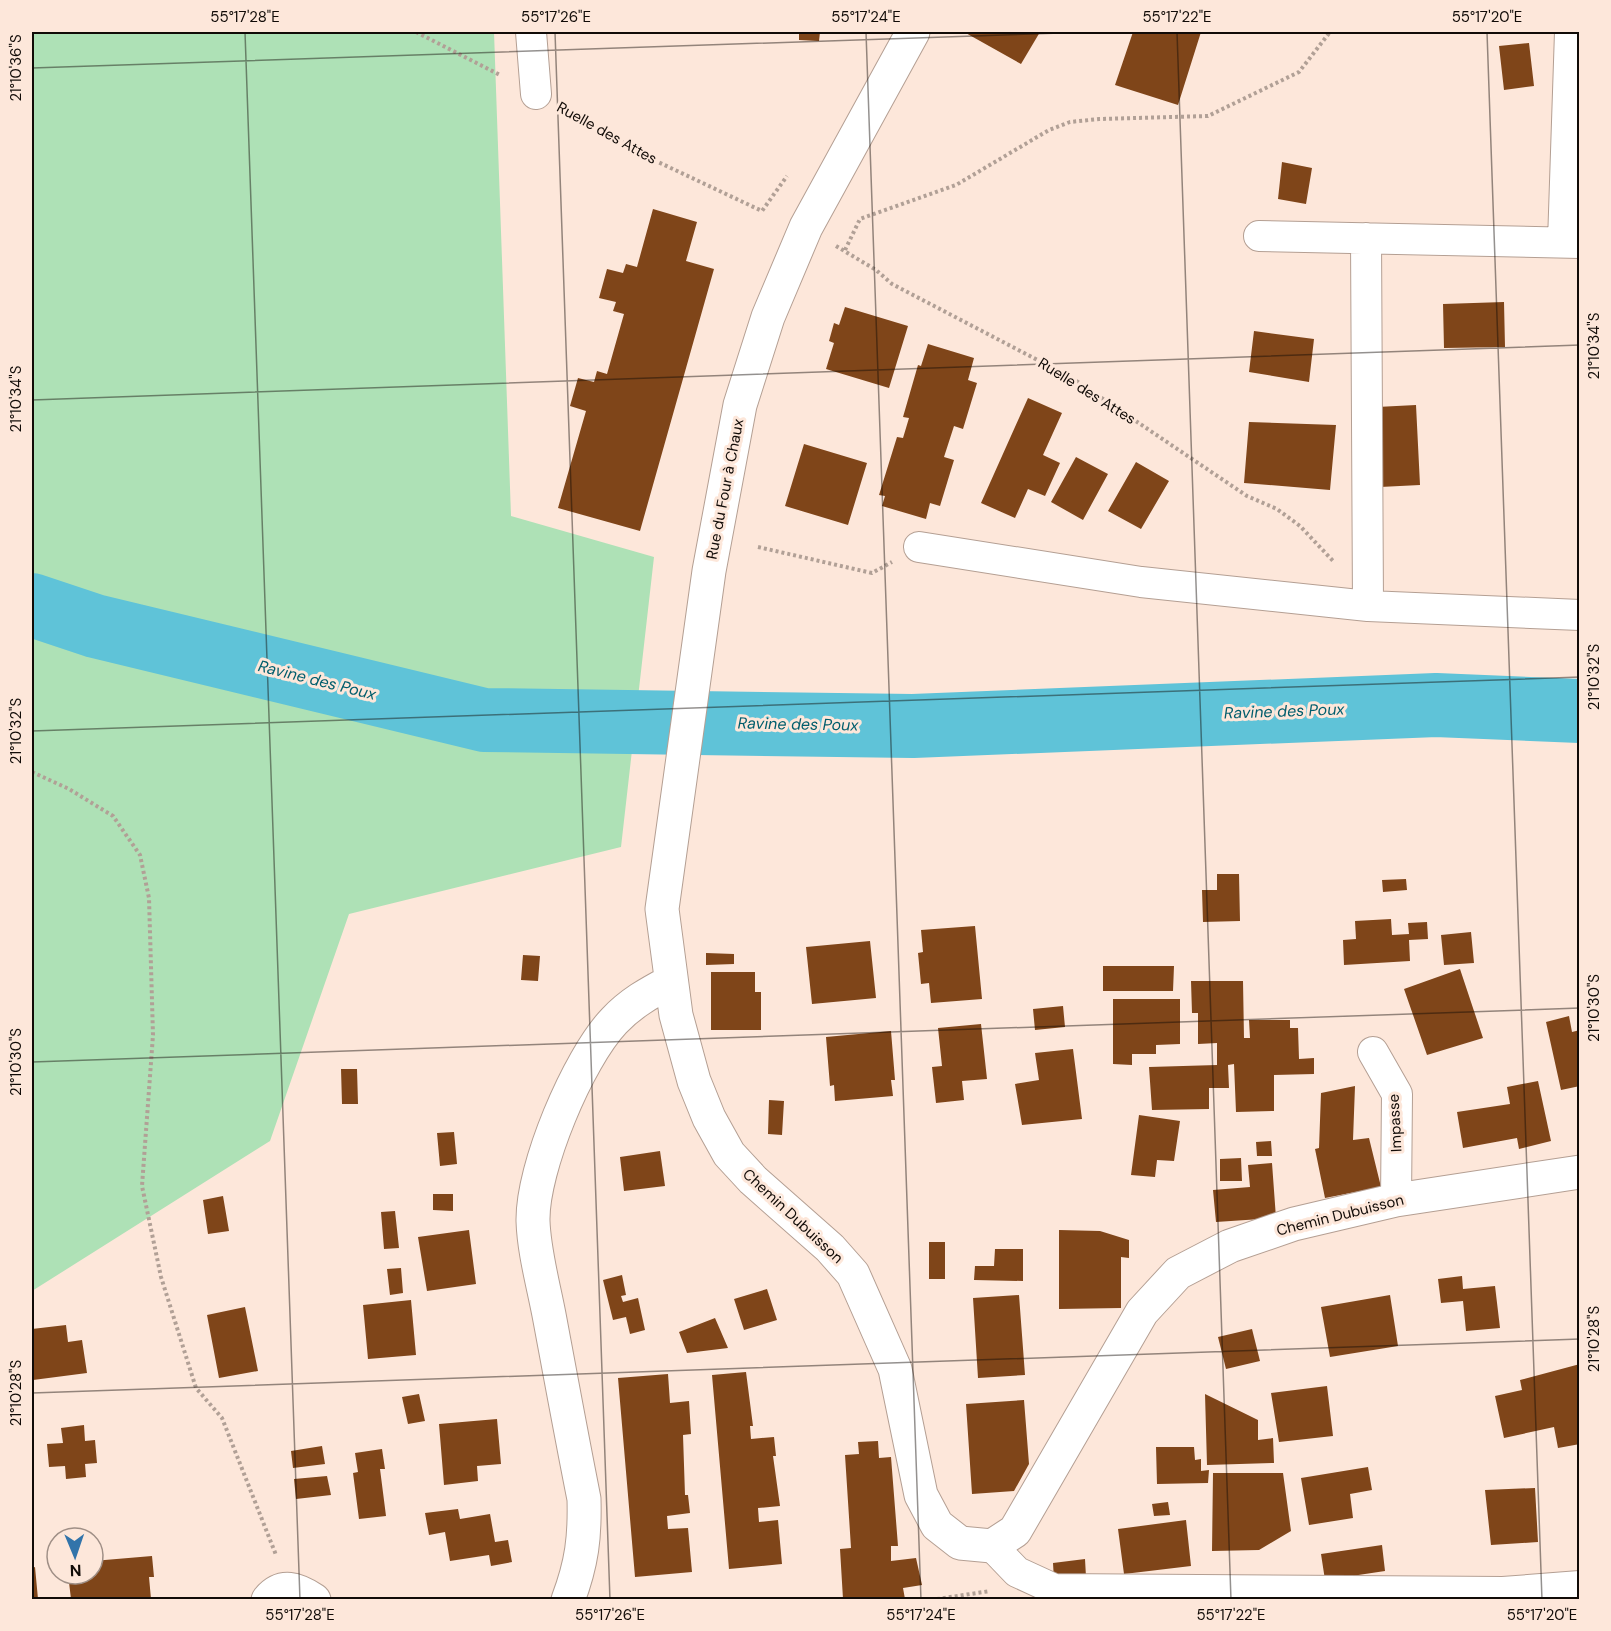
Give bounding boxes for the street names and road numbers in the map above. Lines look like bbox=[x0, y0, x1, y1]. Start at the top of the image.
street label: Ruelle des Attes bbox=[553, 97, 661, 169]
street label: Ruelle des Attes bbox=[1034, 353, 1140, 429]
street label: Rue du Four à Chaux bbox=[702, 417, 749, 561]
street label: Impasse bbox=[1383, 1094, 1407, 1152]
street label: Chemin Dubuisson bbox=[738, 1164, 848, 1268]
street label: Chemin Dubuisson bbox=[1274, 1190, 1406, 1240]

